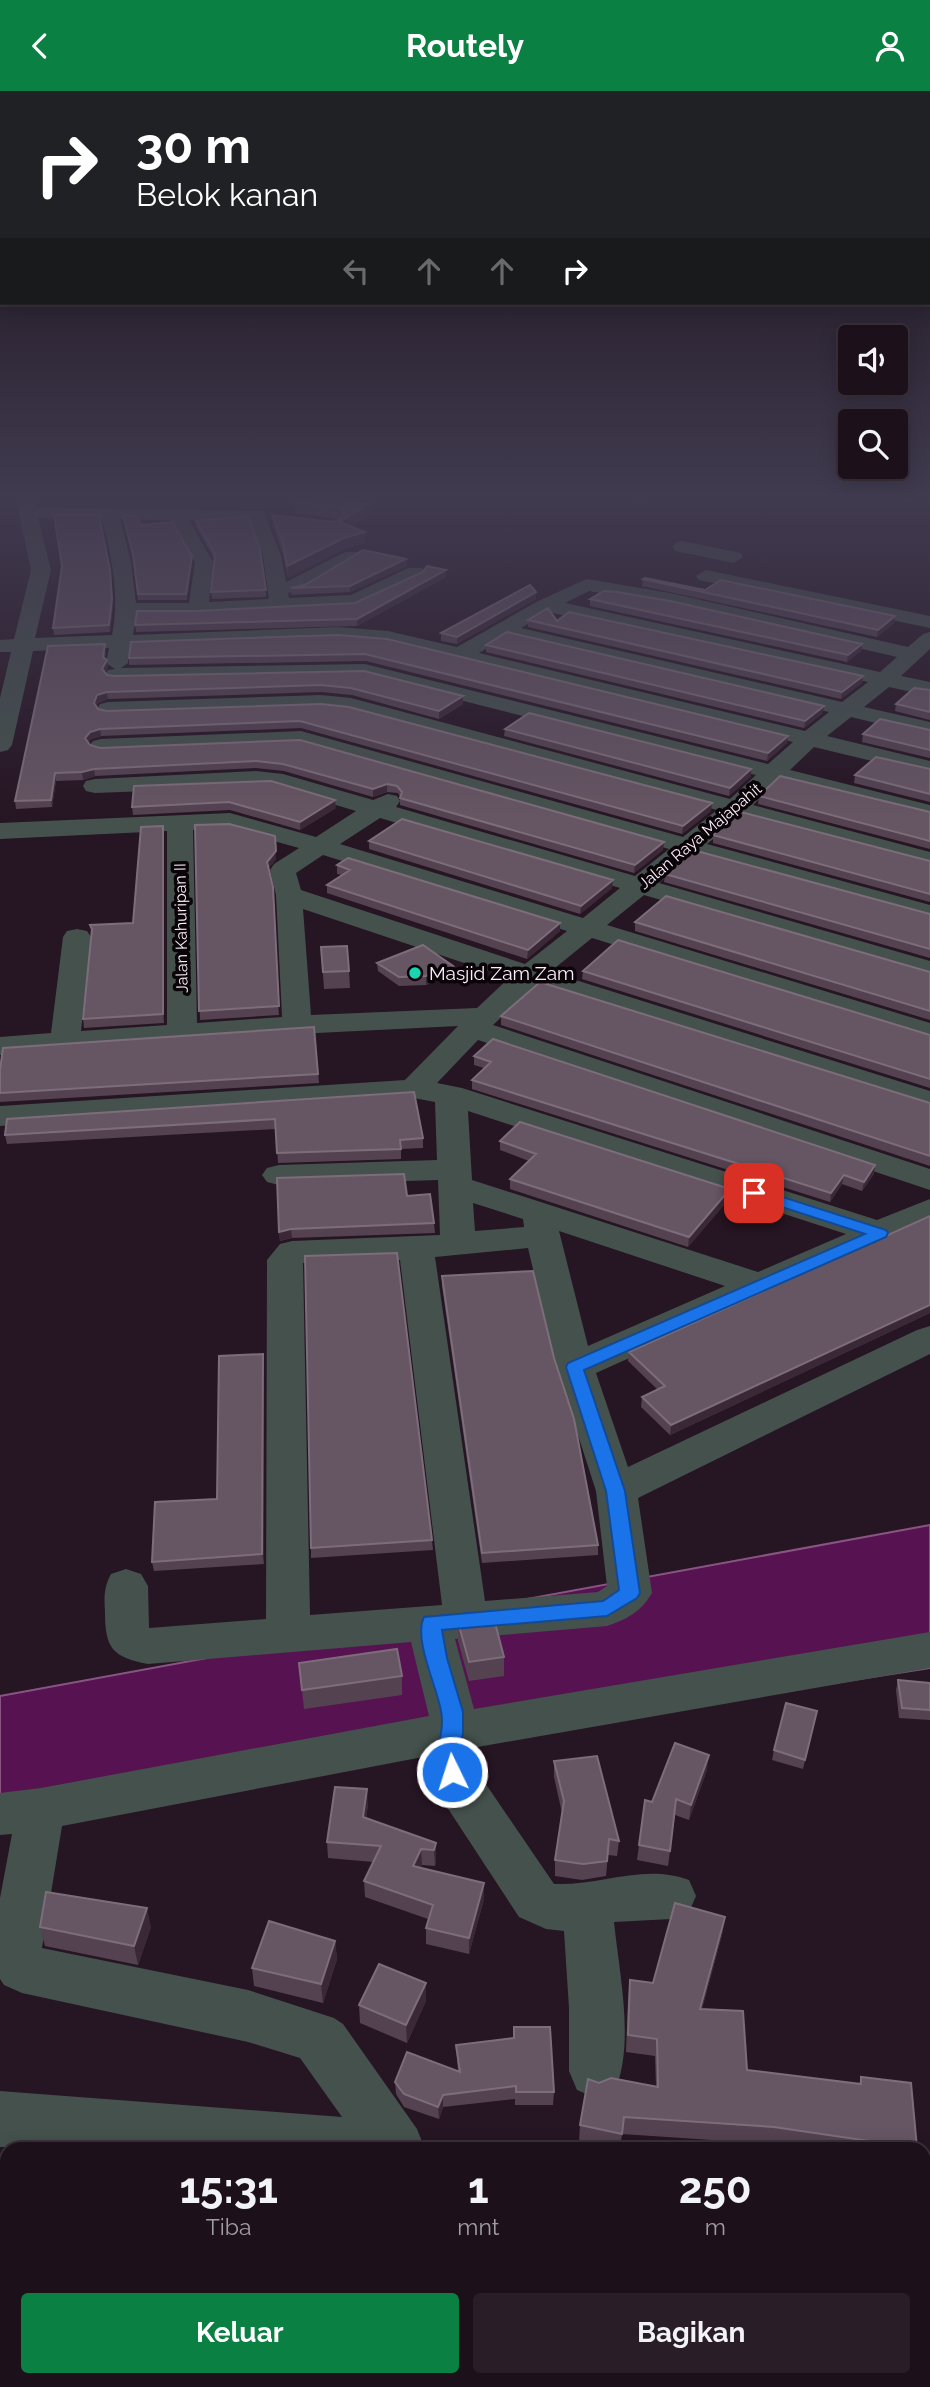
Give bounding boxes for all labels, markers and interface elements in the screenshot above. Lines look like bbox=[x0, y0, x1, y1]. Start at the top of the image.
icon: back bbox=[21, 27, 59, 65]
text: Routely bbox=[406, 27, 524, 64]
icon: person bbox=[871, 27, 909, 65]
text: 30 m bbox=[136, 117, 251, 174]
icon: right bbox=[21, 119, 112, 210]
text: Belok kanan bbox=[136, 176, 318, 213]
icon: left bbox=[337, 252, 375, 290]
icon: ahead bbox=[410, 252, 448, 290]
icon: ahead bbox=[483, 252, 521, 290]
icon: right bbox=[556, 252, 594, 290]
map controls bbox=[838, 325, 908, 479]
button: sound bbox=[838, 325, 908, 395]
button: search bbox=[838, 409, 908, 479]
street label: Jalan Raya Majapahit bbox=[635, 779, 766, 893]
street label: Jalan Kahuripan II bbox=[170, 863, 192, 993]
place label: Masjid Zam Zam bbox=[429, 962, 575, 984]
marker: Masjid Zam Zam bbox=[407, 965, 423, 981]
pin bbox=[724, 1163, 784, 1223]
icon: arrive bbox=[735, 1174, 773, 1212]
position arrow bbox=[415, 1735, 489, 1809]
text: 15:31 bbox=[179, 2164, 278, 2213]
text: 1 bbox=[468, 2164, 489, 2213]
text: 250 bbox=[679, 2164, 752, 2213]
text: Tiba bbox=[206, 2213, 252, 2240]
text: mnt bbox=[457, 2213, 499, 2240]
text: m bbox=[705, 2213, 726, 2240]
button: Keluar bbox=[21, 2293, 459, 2373]
button: Bagikan bbox=[473, 2293, 910, 2373]

